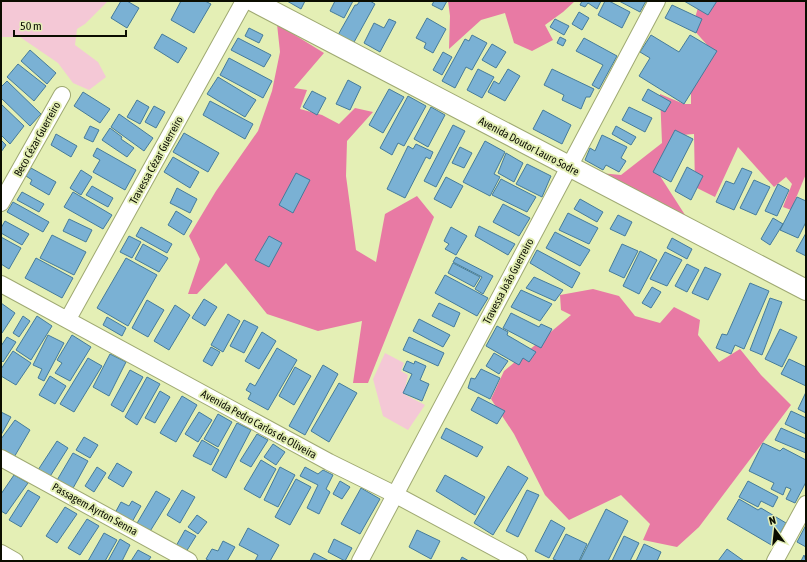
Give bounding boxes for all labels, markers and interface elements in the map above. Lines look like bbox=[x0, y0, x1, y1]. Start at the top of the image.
scale bar bbox=[14, 12, 126, 38]
text: 50 m bbox=[20, 19, 42, 33]
street label: Beco Cézar Guerreiro bbox=[12, 100, 62, 178]
street label: Travessa Cézar Guerreiro bbox=[127, 114, 185, 206]
street label: Avenida Doutor Lauro Sodre bbox=[477, 114, 581, 178]
street label: Travessa João Guerreiro bbox=[480, 236, 536, 326]
street label: Avenida Pedro Carlos de Oliveira bbox=[199, 387, 319, 461]
street label: Passagem Ayrton Senna bbox=[50, 481, 140, 537]
north arrow bbox=[755, 510, 795, 550]
text: N bbox=[768, 514, 777, 527]

